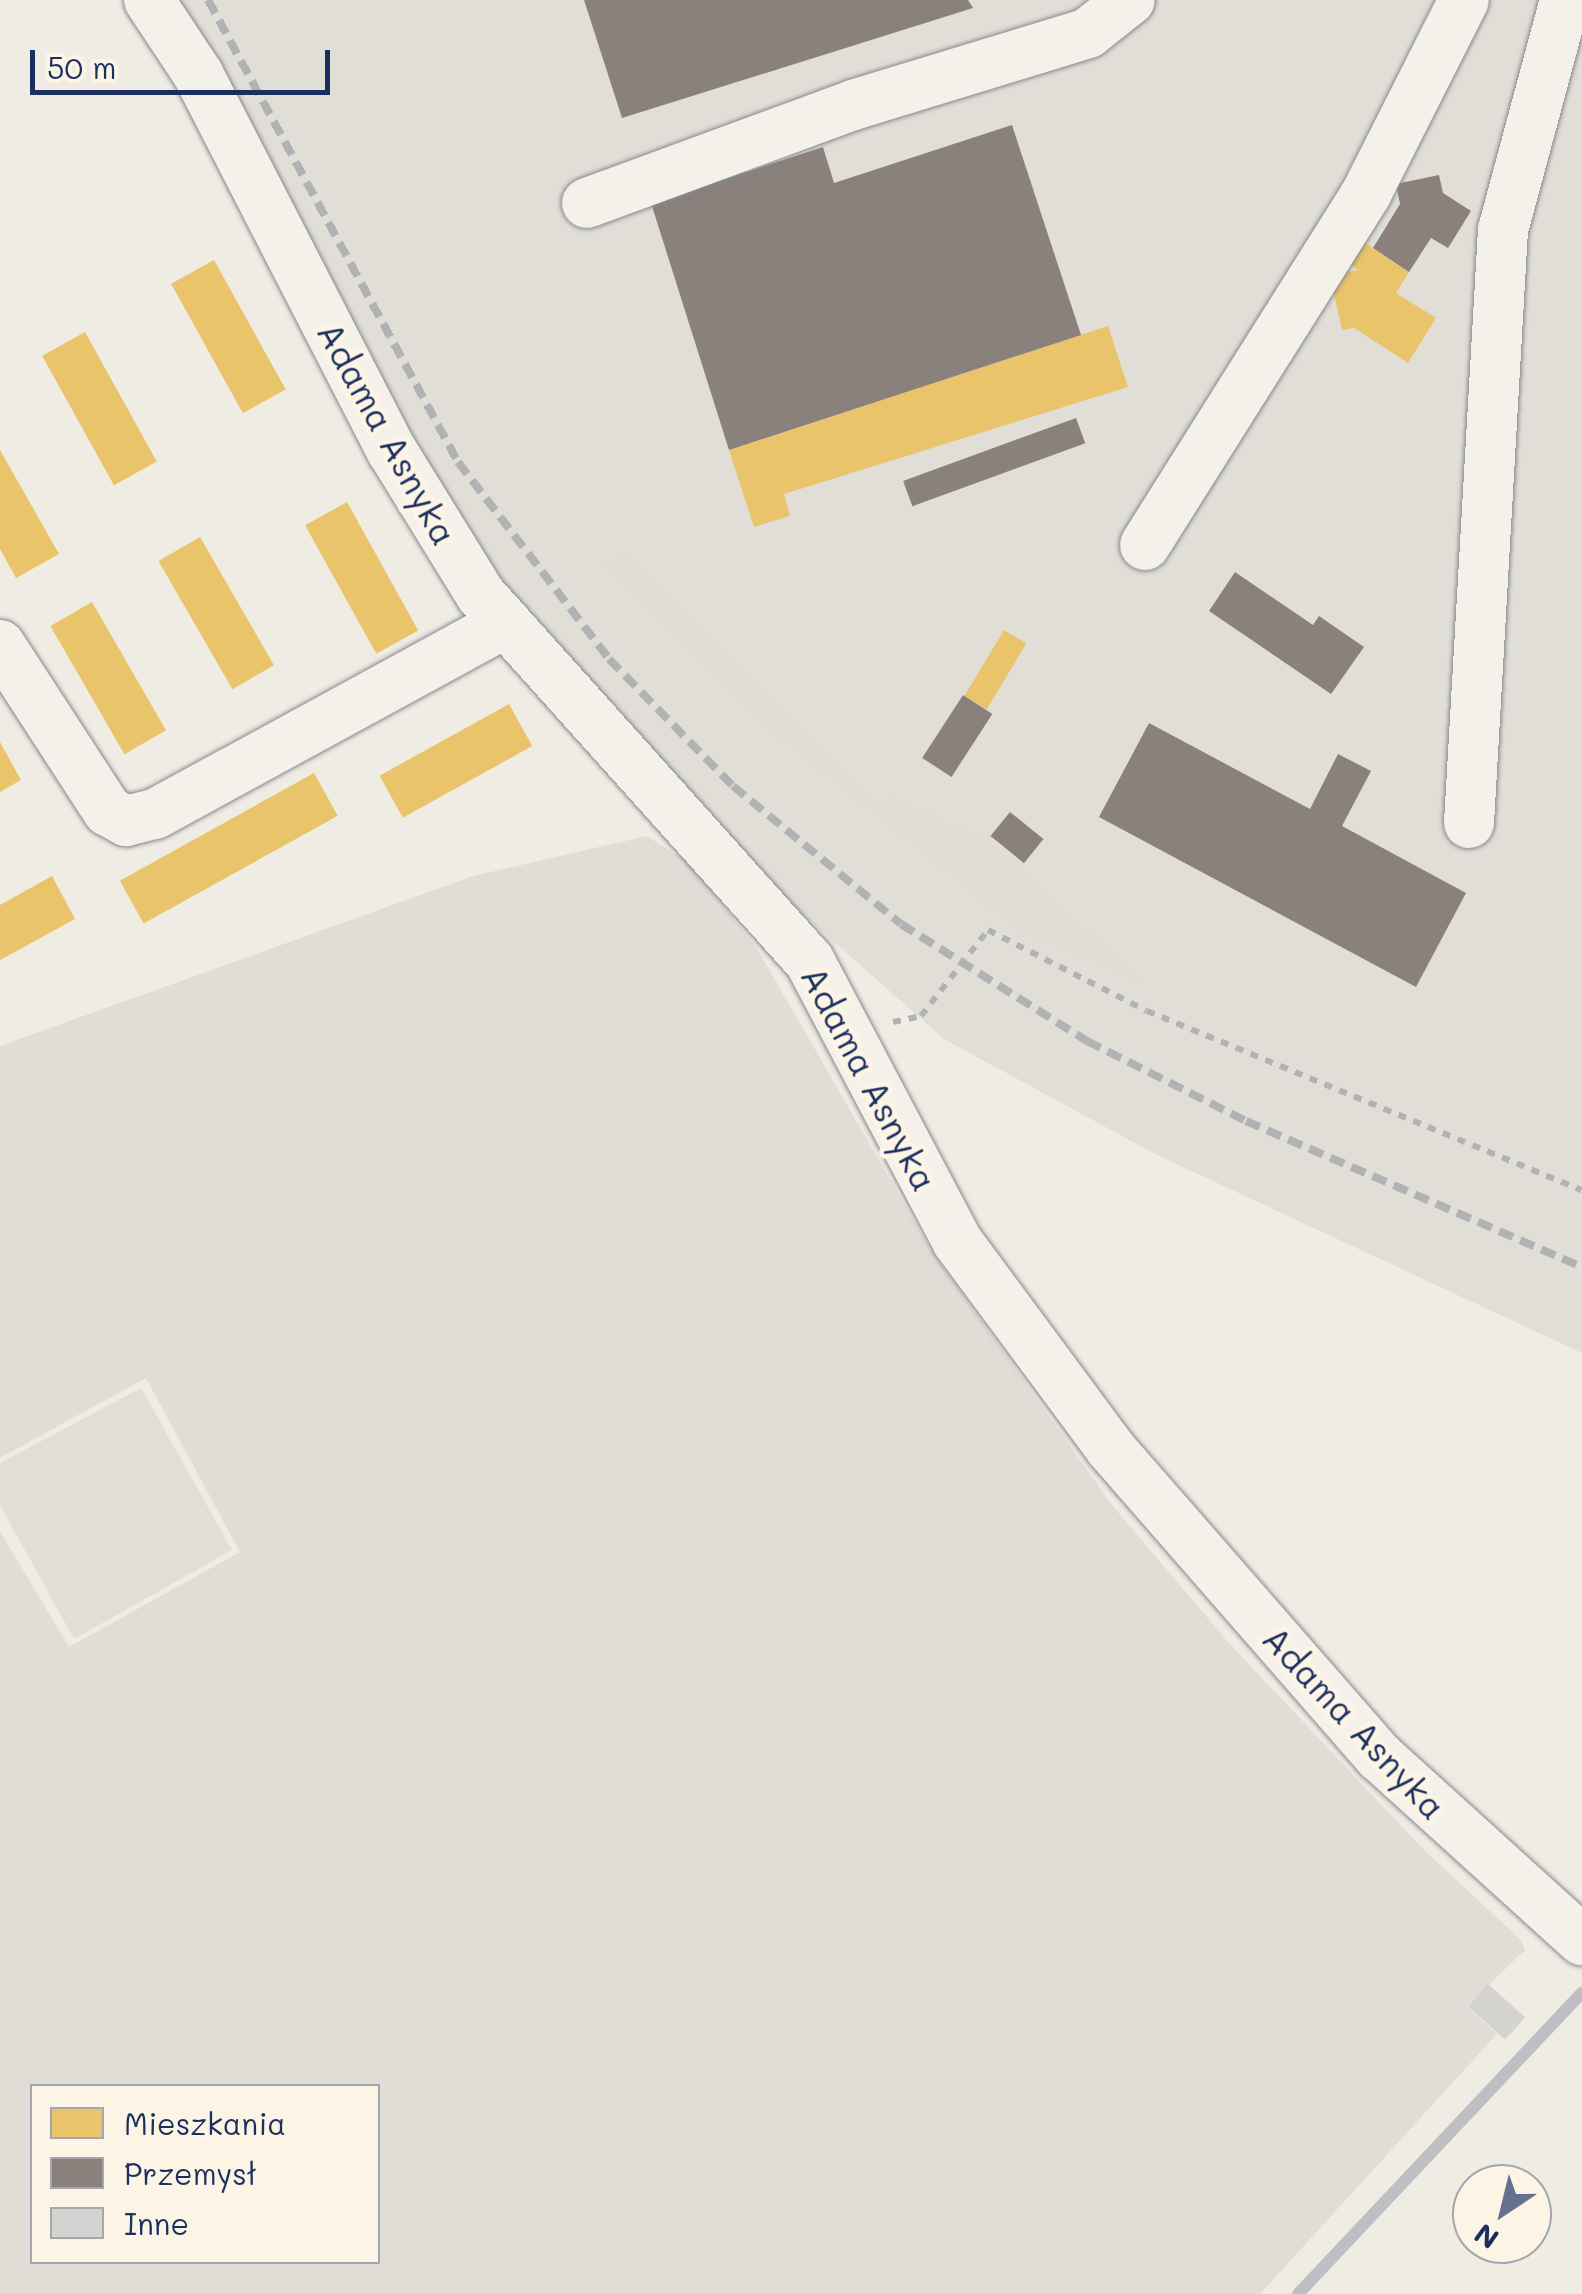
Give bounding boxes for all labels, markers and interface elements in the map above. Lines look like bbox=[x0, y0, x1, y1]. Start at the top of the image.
scale bar bbox=[35, 30, 335, 92]
text: 50 m bbox=[47, 47, 117, 87]
street label: Adama Asnyka bbox=[309, 314, 467, 552]
street label: Adama Asnyka bbox=[793, 958, 947, 1198]
street label: Adama Asnyka bbox=[1255, 1617, 1455, 1827]
legend bbox=[30, 2084, 380, 2264]
text: Mieszkania bbox=[124, 2103, 286, 2143]
text: Przemysł bbox=[124, 2153, 256, 2193]
north arrow bbox=[1452, 2164, 1552, 2264]
text: Inne bbox=[124, 2203, 189, 2243]
text: N bbox=[1467, 2216, 1505, 2258]

